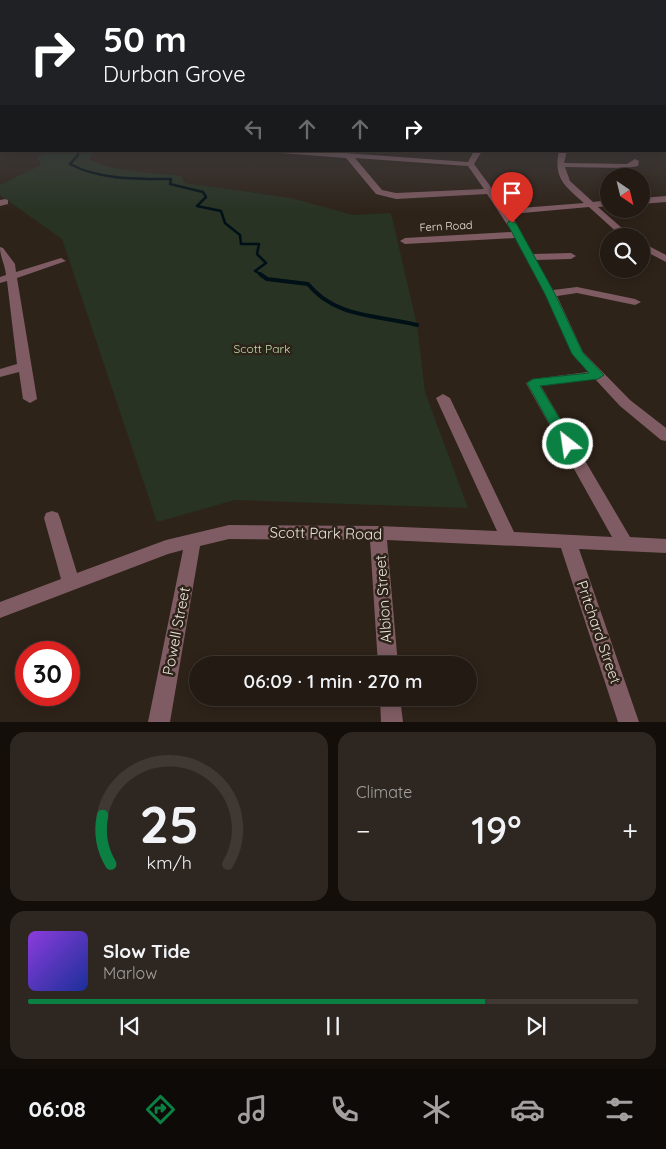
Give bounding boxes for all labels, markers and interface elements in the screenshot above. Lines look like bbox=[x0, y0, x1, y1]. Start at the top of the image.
text: 50 m bbox=[103, 17, 187, 61]
icon: right bbox=[20, 20, 85, 85]
text: Durban Grove bbox=[103, 60, 246, 88]
icon: left bbox=[240, 115, 268, 143]
icon: ahead bbox=[293, 115, 321, 143]
icon: ahead bbox=[346, 115, 374, 143]
icon: right bbox=[399, 115, 427, 143]
north arrow bbox=[600, 168, 650, 218]
map controls bbox=[600, 168, 650, 278]
pin bbox=[491, 172, 533, 223]
icon: arrive bbox=[498, 179, 526, 207]
street label: Fern Road bbox=[419, 218, 473, 234]
button: search bbox=[600, 228, 650, 278]
park label: Scott Park bbox=[233, 341, 291, 356]
position arrow bbox=[541, 417, 593, 469]
street label: Scott Park Road bbox=[270, 523, 382, 543]
street label: Albion Street bbox=[370, 554, 396, 644]
street label: Pritchard Street bbox=[572, 578, 626, 686]
street label: Powell Street bbox=[158, 585, 194, 677]
speed limit sign: 30 bbox=[15, 641, 80, 706]
text: 06:09 · 1 min · 270 m bbox=[244, 669, 422, 693]
text: Climate bbox=[356, 782, 412, 802]
text: 25 bbox=[139, 791, 199, 856]
text: 19° bbox=[471, 806, 521, 854]
text: − bbox=[356, 813, 371, 848]
text: + bbox=[622, 813, 638, 848]
text: km/h bbox=[146, 851, 192, 873]
text: Slow Tide bbox=[103, 939, 191, 963]
text: Marlow bbox=[103, 963, 157, 983]
icon: previous bbox=[116, 1012, 144, 1040]
icon: pause bbox=[319, 1012, 347, 1040]
icon: next bbox=[522, 1012, 550, 1040]
icon: directions bbox=[143, 1092, 178, 1127]
icon: music bbox=[235, 1092, 270, 1127]
icon: phone bbox=[327, 1092, 362, 1127]
icon: climate bbox=[419, 1092, 454, 1127]
icon: car bbox=[510, 1092, 545, 1127]
icon: filters bbox=[602, 1092, 637, 1127]
text: 06:08 bbox=[28, 1095, 86, 1123]

